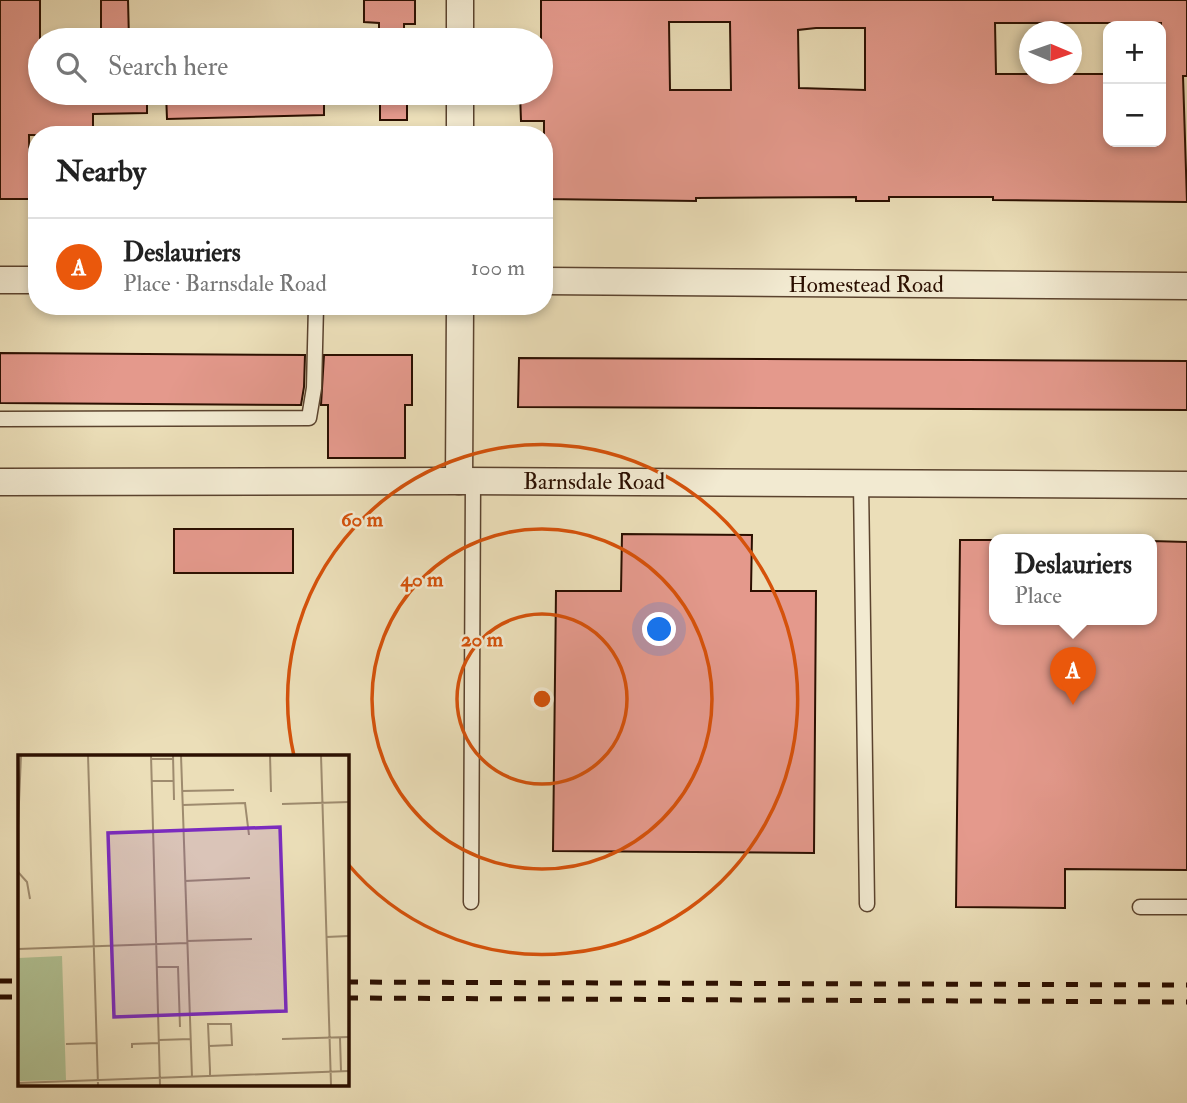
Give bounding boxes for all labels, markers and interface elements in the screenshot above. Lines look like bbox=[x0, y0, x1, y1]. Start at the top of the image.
north arrow bbox=[1019, 21, 1082, 84]
map controls bbox=[1103, 21, 1166, 147]
button: + bbox=[1103, 21, 1166, 84]
search box bbox=[28, 28, 553, 105]
icon: search bbox=[52, 48, 90, 86]
text: Search here bbox=[108, 51, 228, 83]
button: − bbox=[1103, 84, 1166, 147]
text: Nearby bbox=[56, 153, 146, 190]
text: Deslauriers bbox=[123, 237, 241, 269]
text: A bbox=[72, 253, 86, 282]
text: 100 m bbox=[471, 253, 525, 282]
text: Place · Barnsdale Road bbox=[123, 269, 327, 298]
street label: Homestead Road bbox=[788, 270, 944, 299]
street label: Barnsdale Road bbox=[523, 467, 665, 496]
text: 60 m bbox=[341, 506, 384, 533]
popup bbox=[989, 534, 1157, 625]
text: Deslauriers bbox=[1014, 549, 1132, 581]
text: 40 m bbox=[400, 566, 444, 593]
text: Place bbox=[1014, 581, 1062, 610]
your location bbox=[642, 612, 676, 646]
text: 20 m bbox=[461, 626, 504, 653]
pin: A bbox=[1050, 647, 1096, 705]
centre of rings bbox=[530, 687, 554, 711]
inset map bbox=[18, 755, 348, 1086]

